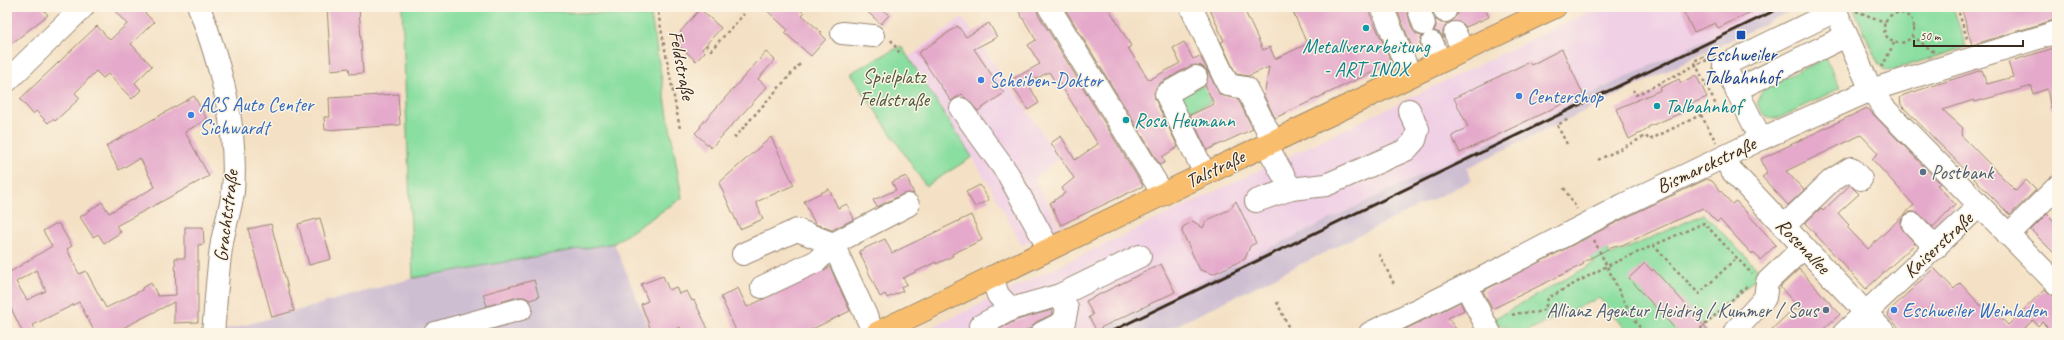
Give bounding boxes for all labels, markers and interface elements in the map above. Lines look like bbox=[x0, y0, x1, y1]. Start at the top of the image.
scale bar bbox=[1914, 22, 2023, 48]
marker: Metallverarbeitung - ART INOX bbox=[1361, 23, 1371, 33]
street label: Feldstraße bbox=[663, 28, 701, 103]
text: 50 m bbox=[1920, 28, 1942, 44]
marker: Eschweiler Talbahnhof bbox=[1735, 29, 1747, 41]
place label: Metallverarbeitung - ART INOX bbox=[1302, 34, 1431, 82]
place label: Eschweiler Talbahnhof bbox=[1703, 42, 1784, 90]
park label: Spielplatz Feldstraße bbox=[859, 64, 930, 112]
place label: Scheiben-Doktor bbox=[989, 68, 1104, 93]
marker: Scheiben-Doktor bbox=[976, 75, 986, 85]
place label: Centershop bbox=[1527, 84, 1604, 109]
marker: Centershop bbox=[1514, 91, 1524, 101]
place label: ACS Auto Center Sichwardt bbox=[199, 92, 315, 140]
place label: Talbahnhof bbox=[1665, 94, 1746, 119]
marker: Talbahnhof bbox=[1652, 101, 1662, 111]
place label: Rosa Heumann bbox=[1134, 108, 1236, 133]
marker: ACS Auto Center Sichwardt bbox=[186, 110, 196, 120]
marker: Rosa Heumann bbox=[1121, 115, 1131, 125]
street label: Bismarckstraße bbox=[1652, 130, 1761, 199]
street label: Talstraße bbox=[1181, 143, 1250, 194]
place label: Postbank bbox=[1931, 160, 1995, 185]
street label: Grachtstraße bbox=[208, 167, 244, 263]
marker: Postbank bbox=[1918, 167, 1928, 177]
street label: Kaiserstraße bbox=[1898, 206, 1979, 283]
street label: Rosenallee bbox=[1770, 213, 1837, 280]
place label: Allianz Agentur Heidrig / Kummer / Sous bbox=[1546, 298, 1820, 323]
place label: Eschweiler Weinladen bbox=[1902, 298, 2048, 323]
marker: Allianz Agentur Heidrig / Kummer / Sous bbox=[1821, 305, 1831, 315]
marker: Eschweiler Weinladen bbox=[1889, 305, 1899, 315]

